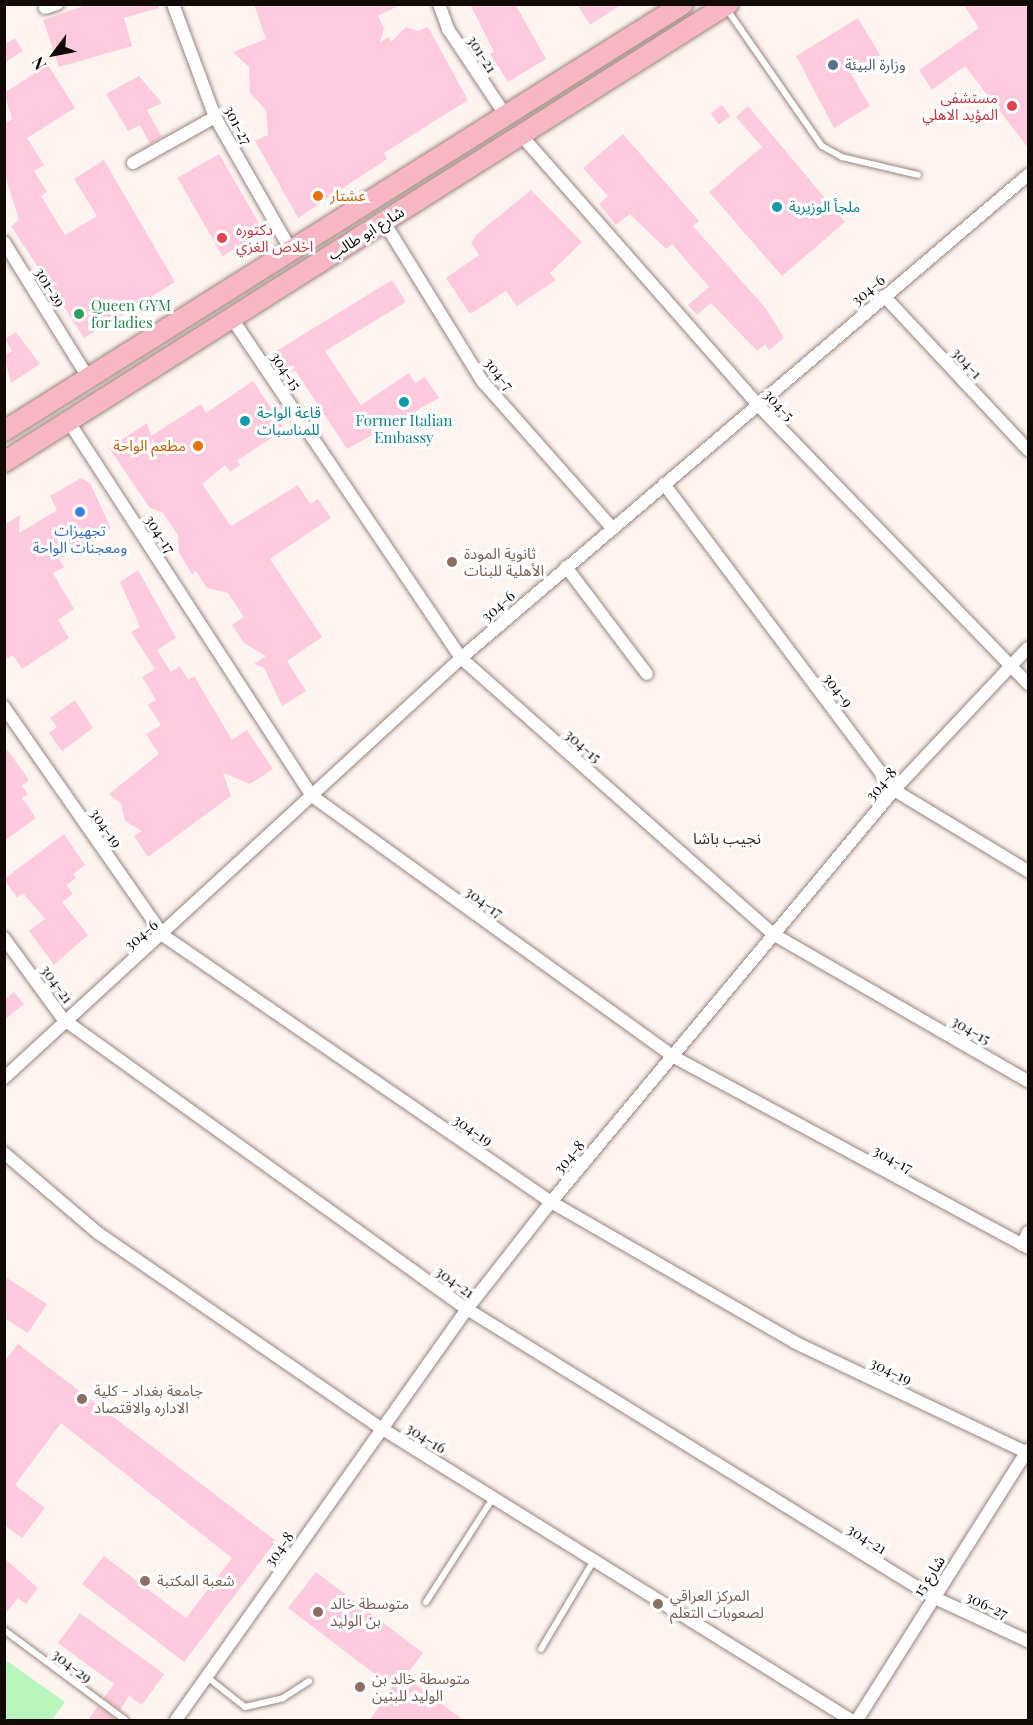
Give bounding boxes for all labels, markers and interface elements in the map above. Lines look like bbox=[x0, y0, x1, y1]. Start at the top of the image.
north arrow bbox=[24, 24, 84, 84]
street label: 301-21 bbox=[463, 32, 501, 76]
text: N bbox=[26, 53, 50, 74]
place label: وزارة البيئة bbox=[845, 56, 906, 74]
marker: وزارة البيئة bbox=[826, 58, 840, 72]
place label: مستشفى المؤيد الاهلي bbox=[922, 88, 998, 123]
marker: مستشفى المؤيد الاهلي bbox=[1003, 97, 1021, 115]
street label: 301-27 bbox=[220, 102, 256, 148]
place label: عشتار bbox=[330, 187, 366, 205]
marker: عشتار bbox=[311, 189, 325, 203]
place label: ملجأ الوزيرية bbox=[789, 198, 860, 216]
marker: ملجأ الوزيرية bbox=[770, 200, 784, 214]
street label: شارع ابو طالب bbox=[325, 203, 407, 263]
place label: دكتوره اخلاص الغزي bbox=[236, 220, 313, 255]
marker: دكتوره اخلاص الغزي bbox=[213, 229, 231, 247]
street label: 301-29 bbox=[31, 264, 69, 310]
street label: 304-6 bbox=[848, 271, 888, 309]
place label: Queen GYM for ladies bbox=[91, 296, 171, 331]
marker: Queen GYM for ladies bbox=[72, 307, 86, 321]
street label: 304-1 bbox=[948, 344, 986, 382]
street label: 304-15 bbox=[267, 348, 305, 394]
street label: 304-7 bbox=[480, 354, 518, 394]
street label: 304-5 bbox=[760, 385, 798, 425]
marker: Former Italian Embassy bbox=[397, 395, 411, 409]
place label: قاعة الواحة للمناسبات bbox=[257, 403, 321, 438]
place label: Former Italian Embassy bbox=[355, 411, 453, 446]
marker: قاعة الواحة للمناسبات bbox=[238, 414, 252, 428]
place label: مطعم الواحة bbox=[113, 437, 186, 455]
marker: مطعم الواحة bbox=[191, 439, 205, 453]
marker: تجهيزات ومعجنات الواحة bbox=[73, 505, 87, 519]
street label: 304-17 bbox=[141, 511, 179, 557]
place label: تجهيزات ومعجنات الواحة bbox=[33, 521, 127, 556]
place label: ثانوية المودة الأهلية للبنات bbox=[464, 544, 544, 579]
marker: ثانوية المودة الأهلية للبنات bbox=[445, 555, 459, 569]
street label: 304-6 bbox=[478, 587, 518, 625]
street label: 304-9 bbox=[819, 669, 857, 711]
street label: 304-15 bbox=[561, 725, 605, 767]
street label: 304-8 bbox=[862, 764, 900, 804]
street label: 304-19 bbox=[86, 805, 126, 851]
district label: نجيب باشا bbox=[693, 828, 761, 848]
street label: 304-17 bbox=[462, 882, 506, 922]
street label: 304-6 bbox=[121, 916, 161, 954]
street label: 304-21 bbox=[37, 961, 77, 1007]
street label: 304-15 bbox=[948, 1012, 994, 1048]
street label: 304-19 bbox=[450, 1110, 496, 1150]
street label: 304-8 bbox=[550, 1136, 588, 1178]
street label: 304-17 bbox=[870, 1141, 916, 1177]
street label: 304-21 bbox=[432, 1262, 478, 1302]
street label: 304-19 bbox=[867, 1354, 915, 1388]
place label: جامعة بغداد - كلية الاداره والاقتصاد bbox=[94, 1381, 203, 1416]
marker: جامعة بغداد - كلية الاداره والاقتصاد bbox=[75, 1392, 89, 1406]
street label: 304-16 bbox=[403, 1419, 449, 1457]
street label: 304-21 bbox=[844, 1520, 890, 1558]
street label: 304-8 bbox=[261, 1528, 297, 1570]
street label: شارع 15 bbox=[909, 1552, 949, 1600]
place label: شعبة المكتبة bbox=[157, 1572, 235, 1590]
marker: شعبة المكتبة bbox=[138, 1574, 152, 1588]
place label: المركز العراقي لصعوبات التعلم bbox=[670, 1586, 764, 1621]
street label: 306-27 bbox=[963, 1587, 1011, 1623]
place label: متوسطة خالد بن الوليد bbox=[330, 1594, 409, 1629]
marker: المركز العراقي لصعوبات التعلم bbox=[651, 1597, 665, 1611]
marker: متوسطة خالد بن الوليد bbox=[311, 1605, 325, 1619]
street label: 304-29 bbox=[48, 1645, 96, 1687]
place label: متوسطة خالد بن الوليد للبنين bbox=[372, 1669, 470, 1704]
marker: متوسطة خالد بن الوليد للبنين bbox=[353, 1680, 367, 1694]

